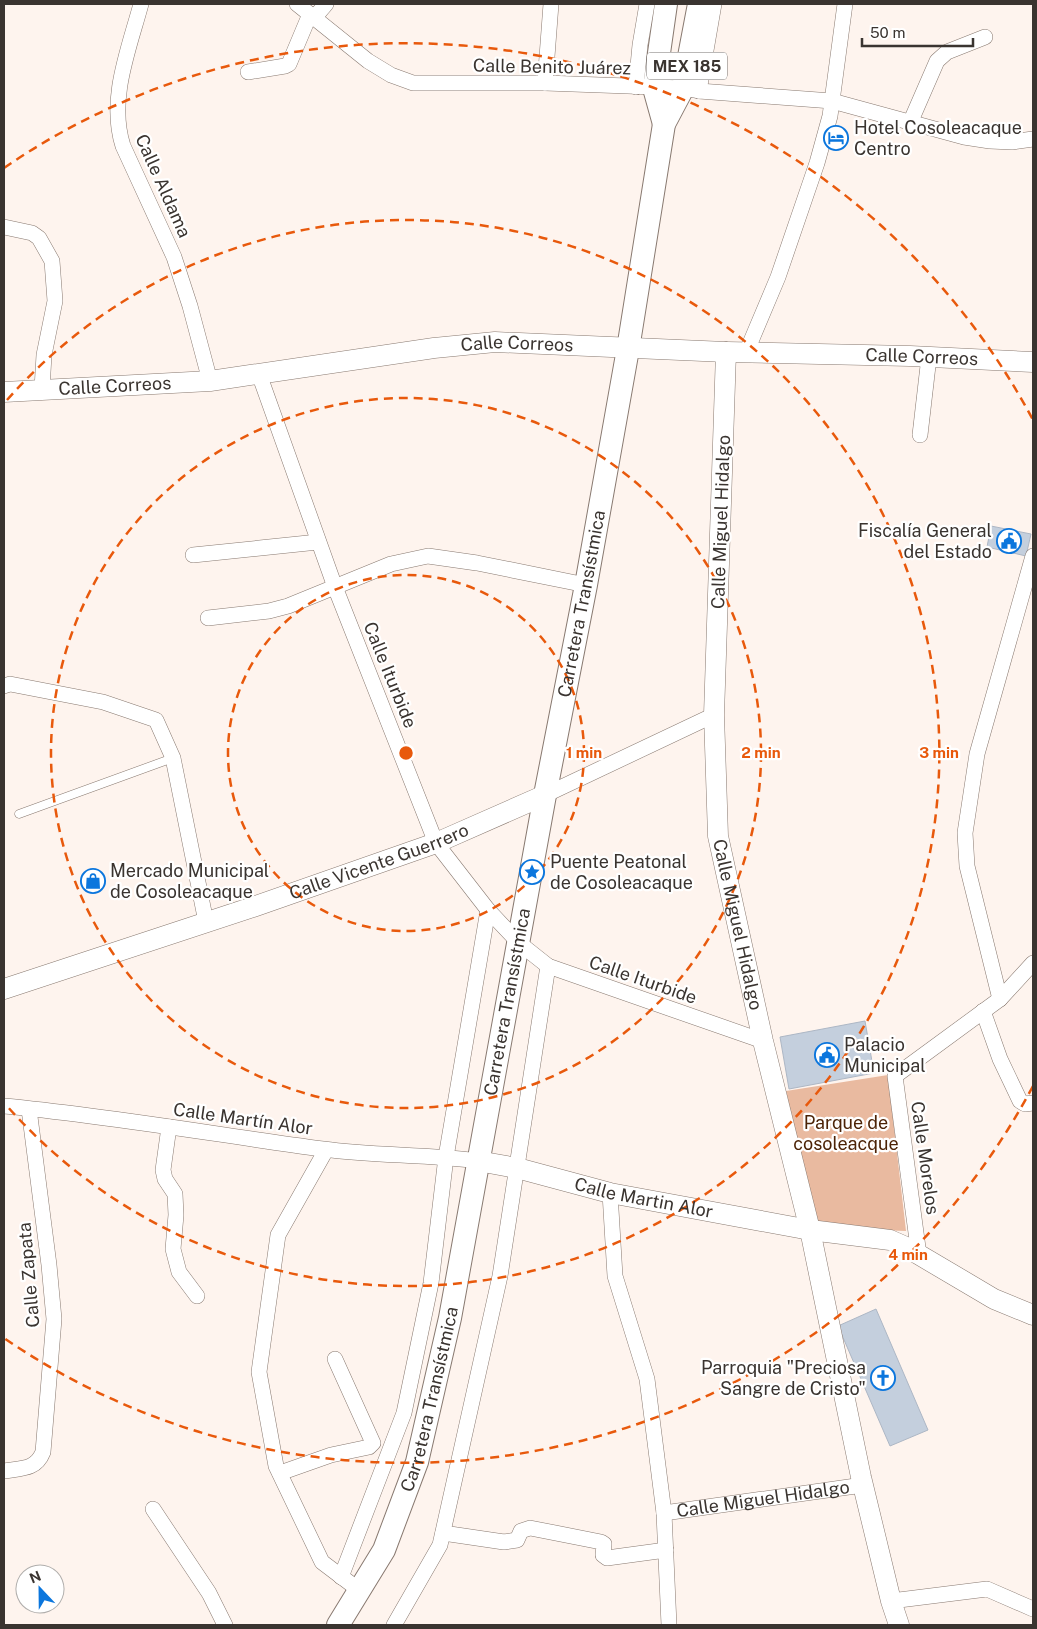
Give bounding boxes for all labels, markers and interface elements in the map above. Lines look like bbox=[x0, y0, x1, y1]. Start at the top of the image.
scale bar bbox=[862, 15, 973, 47]
text: 50 m bbox=[870, 24, 905, 41]
road number: MEX 185 bbox=[647, 52, 727, 80]
street label: Calle Benito Juárez bbox=[473, 55, 631, 78]
place label: Hotel Cosoleacaque Centro bbox=[854, 117, 1022, 159]
hotel icon: Hotel Cosoleacaque Centro bbox=[823, 125, 849, 151]
street label: Calle Aldama bbox=[131, 131, 196, 241]
street label: Calle Correos bbox=[460, 331, 574, 355]
street label: Calle Correos bbox=[865, 344, 979, 369]
street label: Calle Correos bbox=[58, 372, 172, 399]
street label: Calle Miguel Hidalgo bbox=[707, 435, 734, 609]
street label: Carretera Transístmica bbox=[553, 508, 609, 699]
place label: Fiscalía General del Estado bbox=[858, 520, 992, 562]
public building icon: Fiscalía General del Estado bbox=[996, 528, 1022, 554]
street label: Calle Iturbide bbox=[360, 619, 421, 731]
centre of rings bbox=[397, 744, 415, 762]
text: 1 min bbox=[566, 744, 602, 761]
text: 2 min bbox=[741, 744, 781, 761]
text: 3 min bbox=[919, 744, 959, 761]
street label: Calle Vicente Guerrero bbox=[286, 819, 472, 904]
street label: Calle Miguel Hidalgo bbox=[709, 837, 767, 1012]
place label: Puente Peatonal de Cosoleacaque bbox=[550, 851, 693, 893]
place icon: Puente Peatonal de Cosoleacaque bbox=[519, 859, 545, 885]
place label: Mercado Municipal de Cosoleacaque bbox=[110, 860, 269, 902]
shop icon: Mercado Municipal de Cosoleacaque bbox=[80, 868, 106, 894]
street label: Carretera Transístmica bbox=[480, 906, 534, 1097]
street label: Calle Iturbide bbox=[587, 951, 700, 1008]
place label: Palacio Municipal bbox=[844, 1034, 926, 1076]
public building icon: Palacio Municipal bbox=[814, 1042, 840, 1068]
street label: Calle Martín Alor bbox=[172, 1098, 314, 1139]
street label: Calle Morelos bbox=[907, 1100, 944, 1216]
park label: Parque de cosoleacque bbox=[793, 1112, 899, 1154]
street label: Calle Martin Alor bbox=[572, 1173, 715, 1222]
street label: Calle Zapata bbox=[13, 1222, 44, 1328]
text: 4 min bbox=[888, 1246, 928, 1263]
street label: Carretera Transístmica bbox=[396, 1305, 462, 1495]
place label: Parroquia "Preciosa Sangre de Cristo" bbox=[701, 1357, 866, 1399]
church icon: Parroquia "Preciosa Sangre de Cristo" bbox=[870, 1365, 896, 1391]
street label: Calle Miguel Hidalgo bbox=[675, 1476, 851, 1521]
north arrow bbox=[15, 1564, 65, 1614]
text: N bbox=[27, 1567, 43, 1586]

